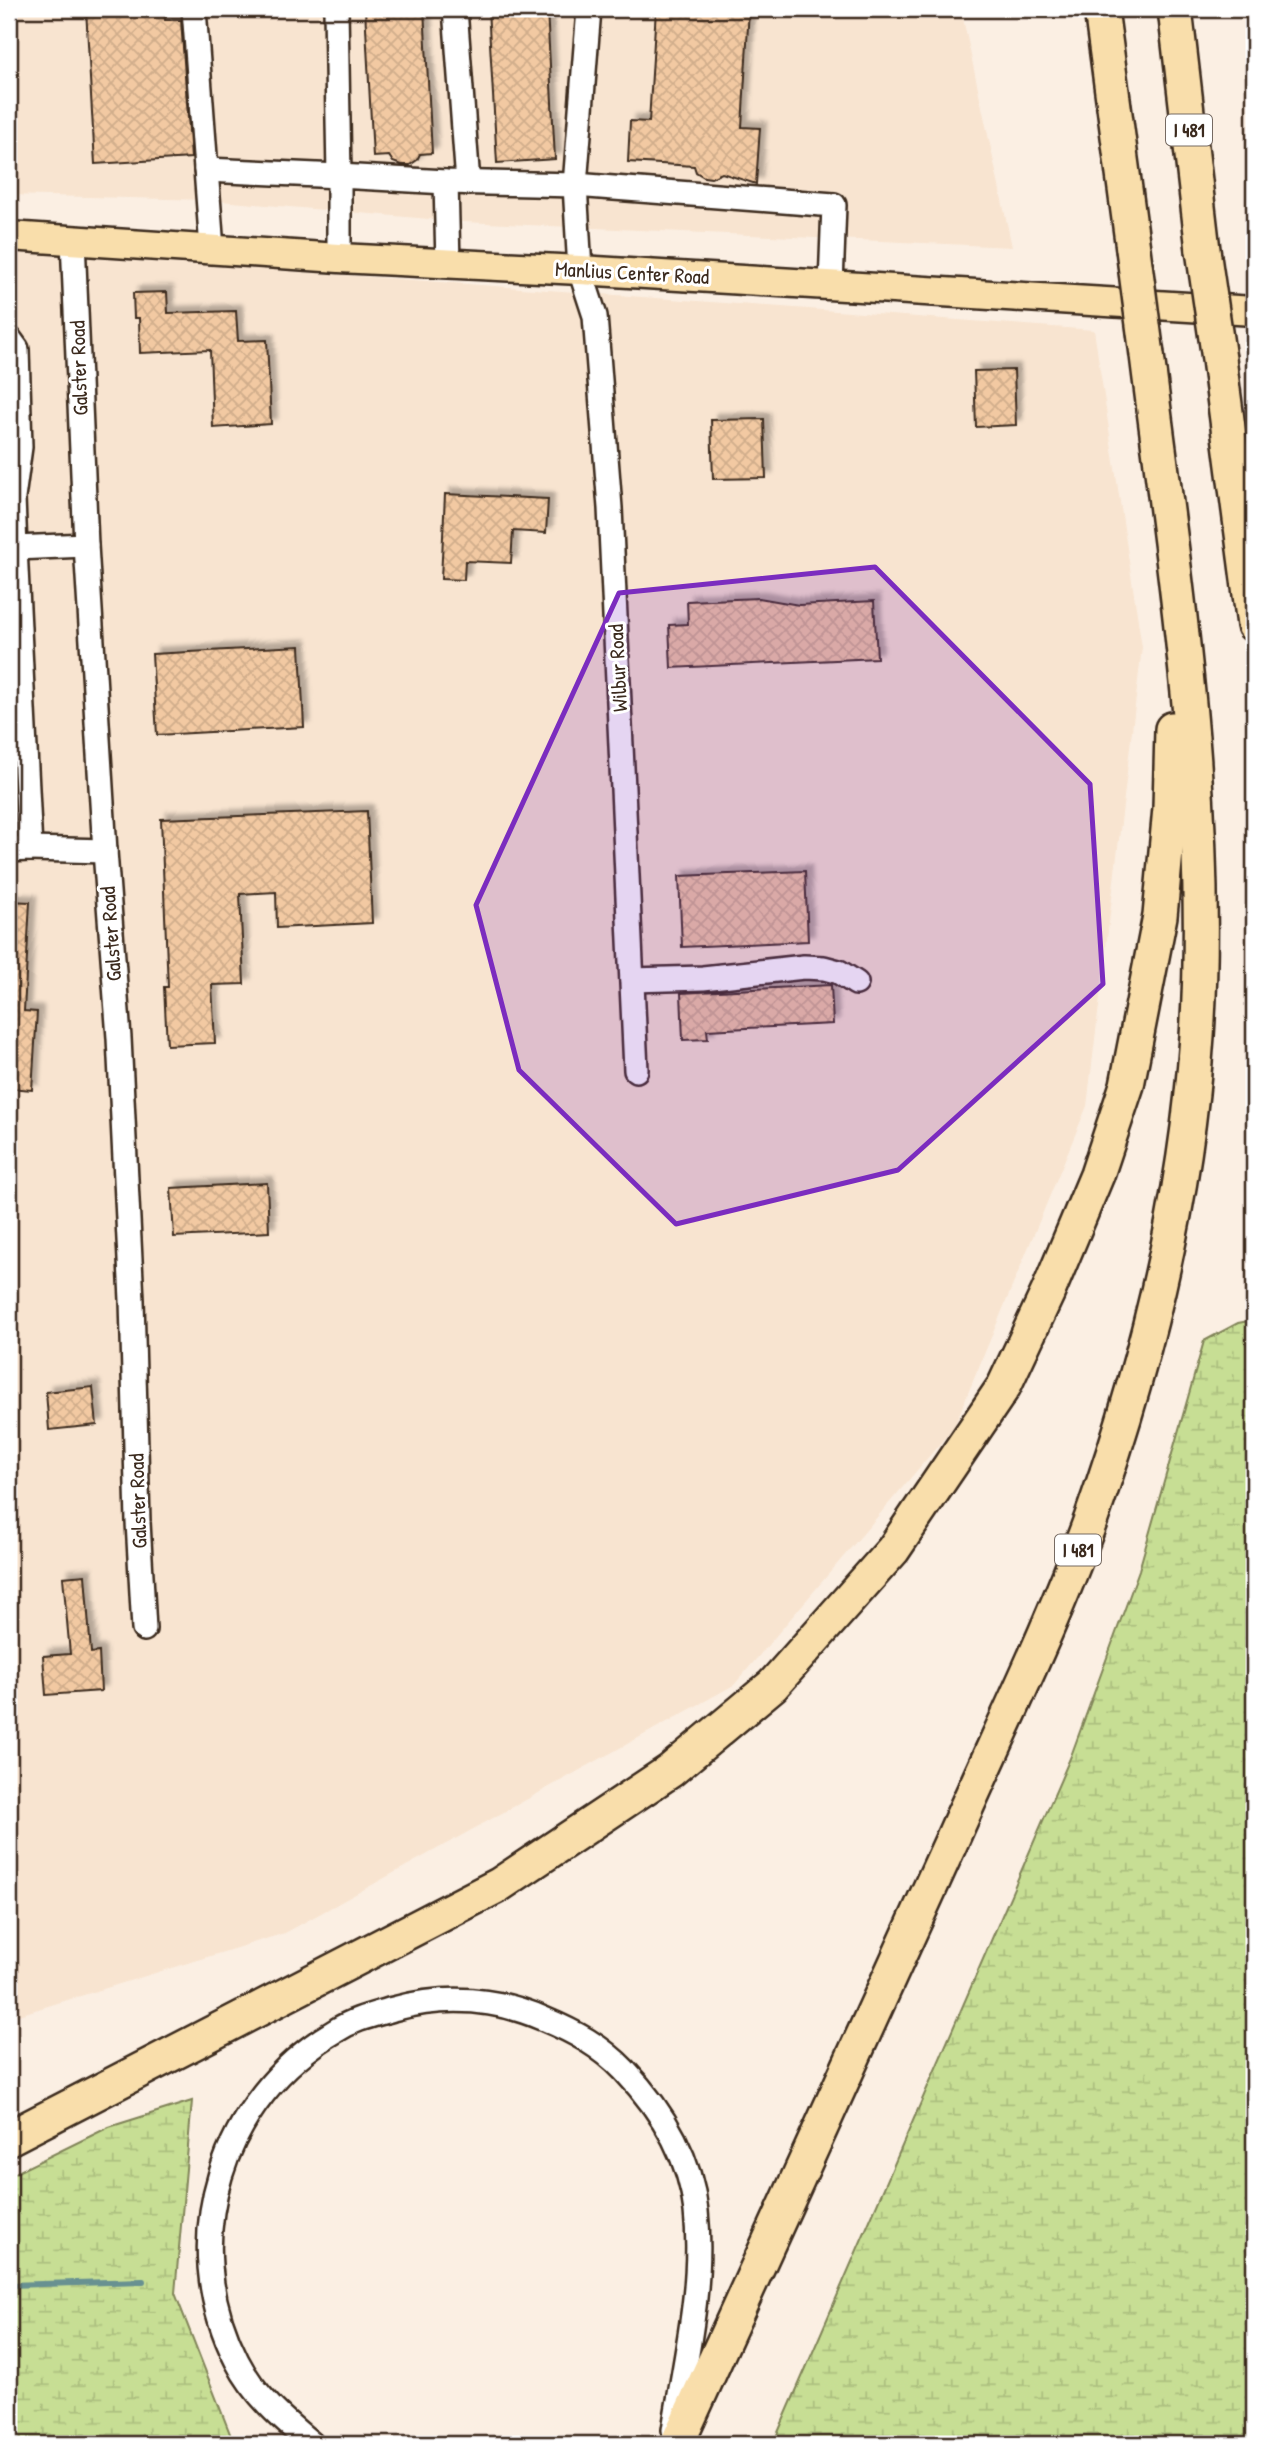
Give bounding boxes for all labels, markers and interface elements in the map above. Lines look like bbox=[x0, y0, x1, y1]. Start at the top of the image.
road number: I 481 bbox=[1166, 114, 1212, 146]
street label: Manlius Center Road bbox=[554, 254, 710, 291]
street label: Galster Road bbox=[62, 320, 95, 416]
street label: Wilbur Road bbox=[601, 624, 634, 713]
street label: Galster Road bbox=[93, 886, 128, 982]
street label: Galster Road bbox=[121, 1453, 154, 1549]
road number: I 481 bbox=[1055, 1534, 1101, 1566]

